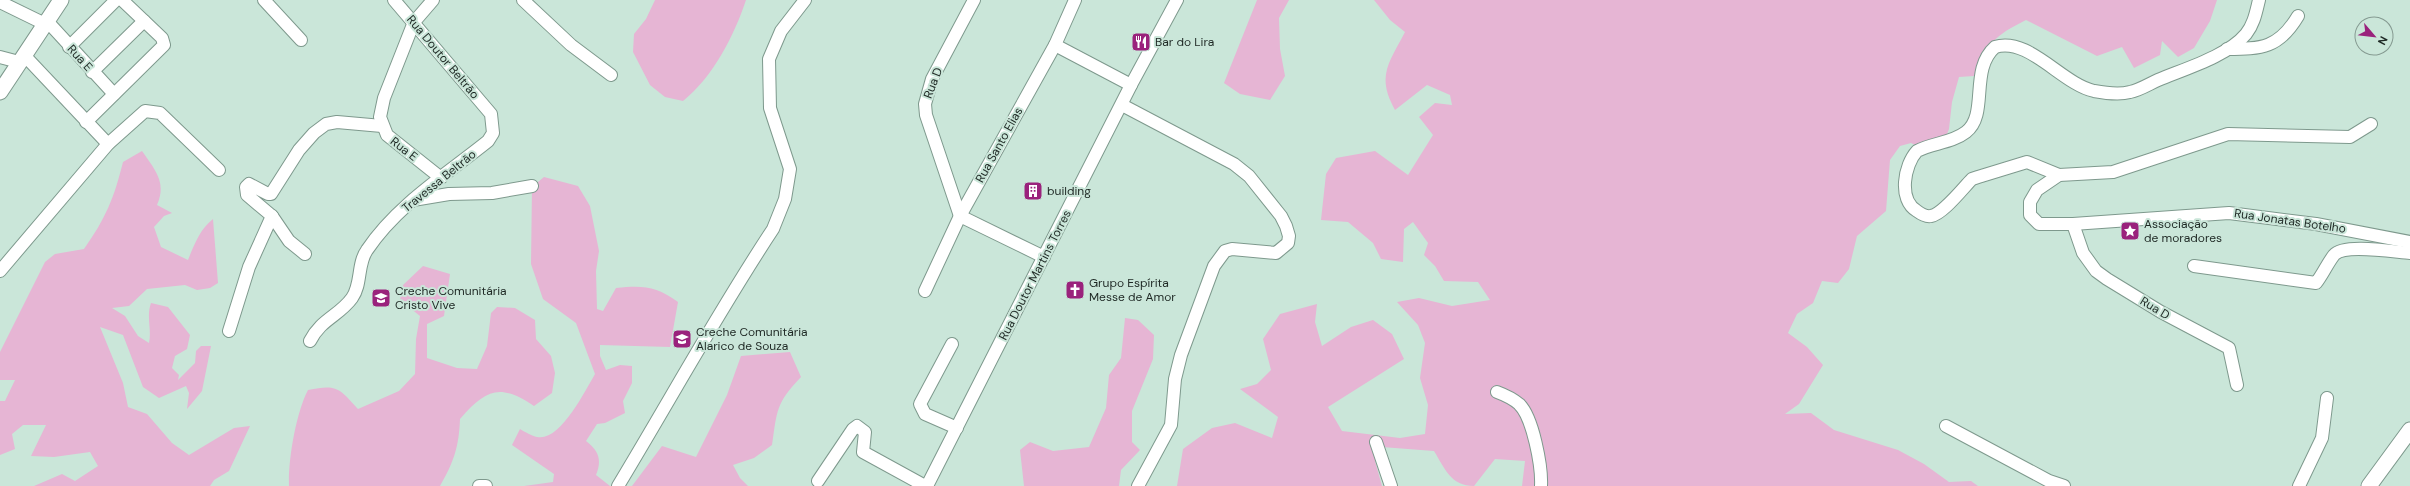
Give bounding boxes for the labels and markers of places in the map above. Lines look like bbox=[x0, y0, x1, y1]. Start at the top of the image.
restaurant icon: Bar do Lira bbox=[1130, 31, 1152, 53]
place label: Bar do Lira bbox=[1155, 34, 1214, 50]
building icon: building bbox=[1022, 180, 1044, 202]
place label: building bbox=[1047, 183, 1091, 199]
place label: Associação de moradores bbox=[2144, 216, 2222, 246]
place icon: Associação de moradores bbox=[2119, 220, 2141, 242]
place label: Grupo Espírita Messe de Amor bbox=[1089, 275, 1176, 305]
church icon: Grupo Espírita Messe de Amor bbox=[1064, 279, 1086, 301]
place label: Creche Comunitária Cristo Vive bbox=[395, 283, 507, 313]
school or university icon: Creche Comunitária Cristo Vive bbox=[370, 287, 392, 309]
place label: Creche Comunitária Alarico de Souza bbox=[696, 324, 808, 354]
school or university icon: Creche Comunitária Alarico de Souza bbox=[671, 328, 693, 350]

